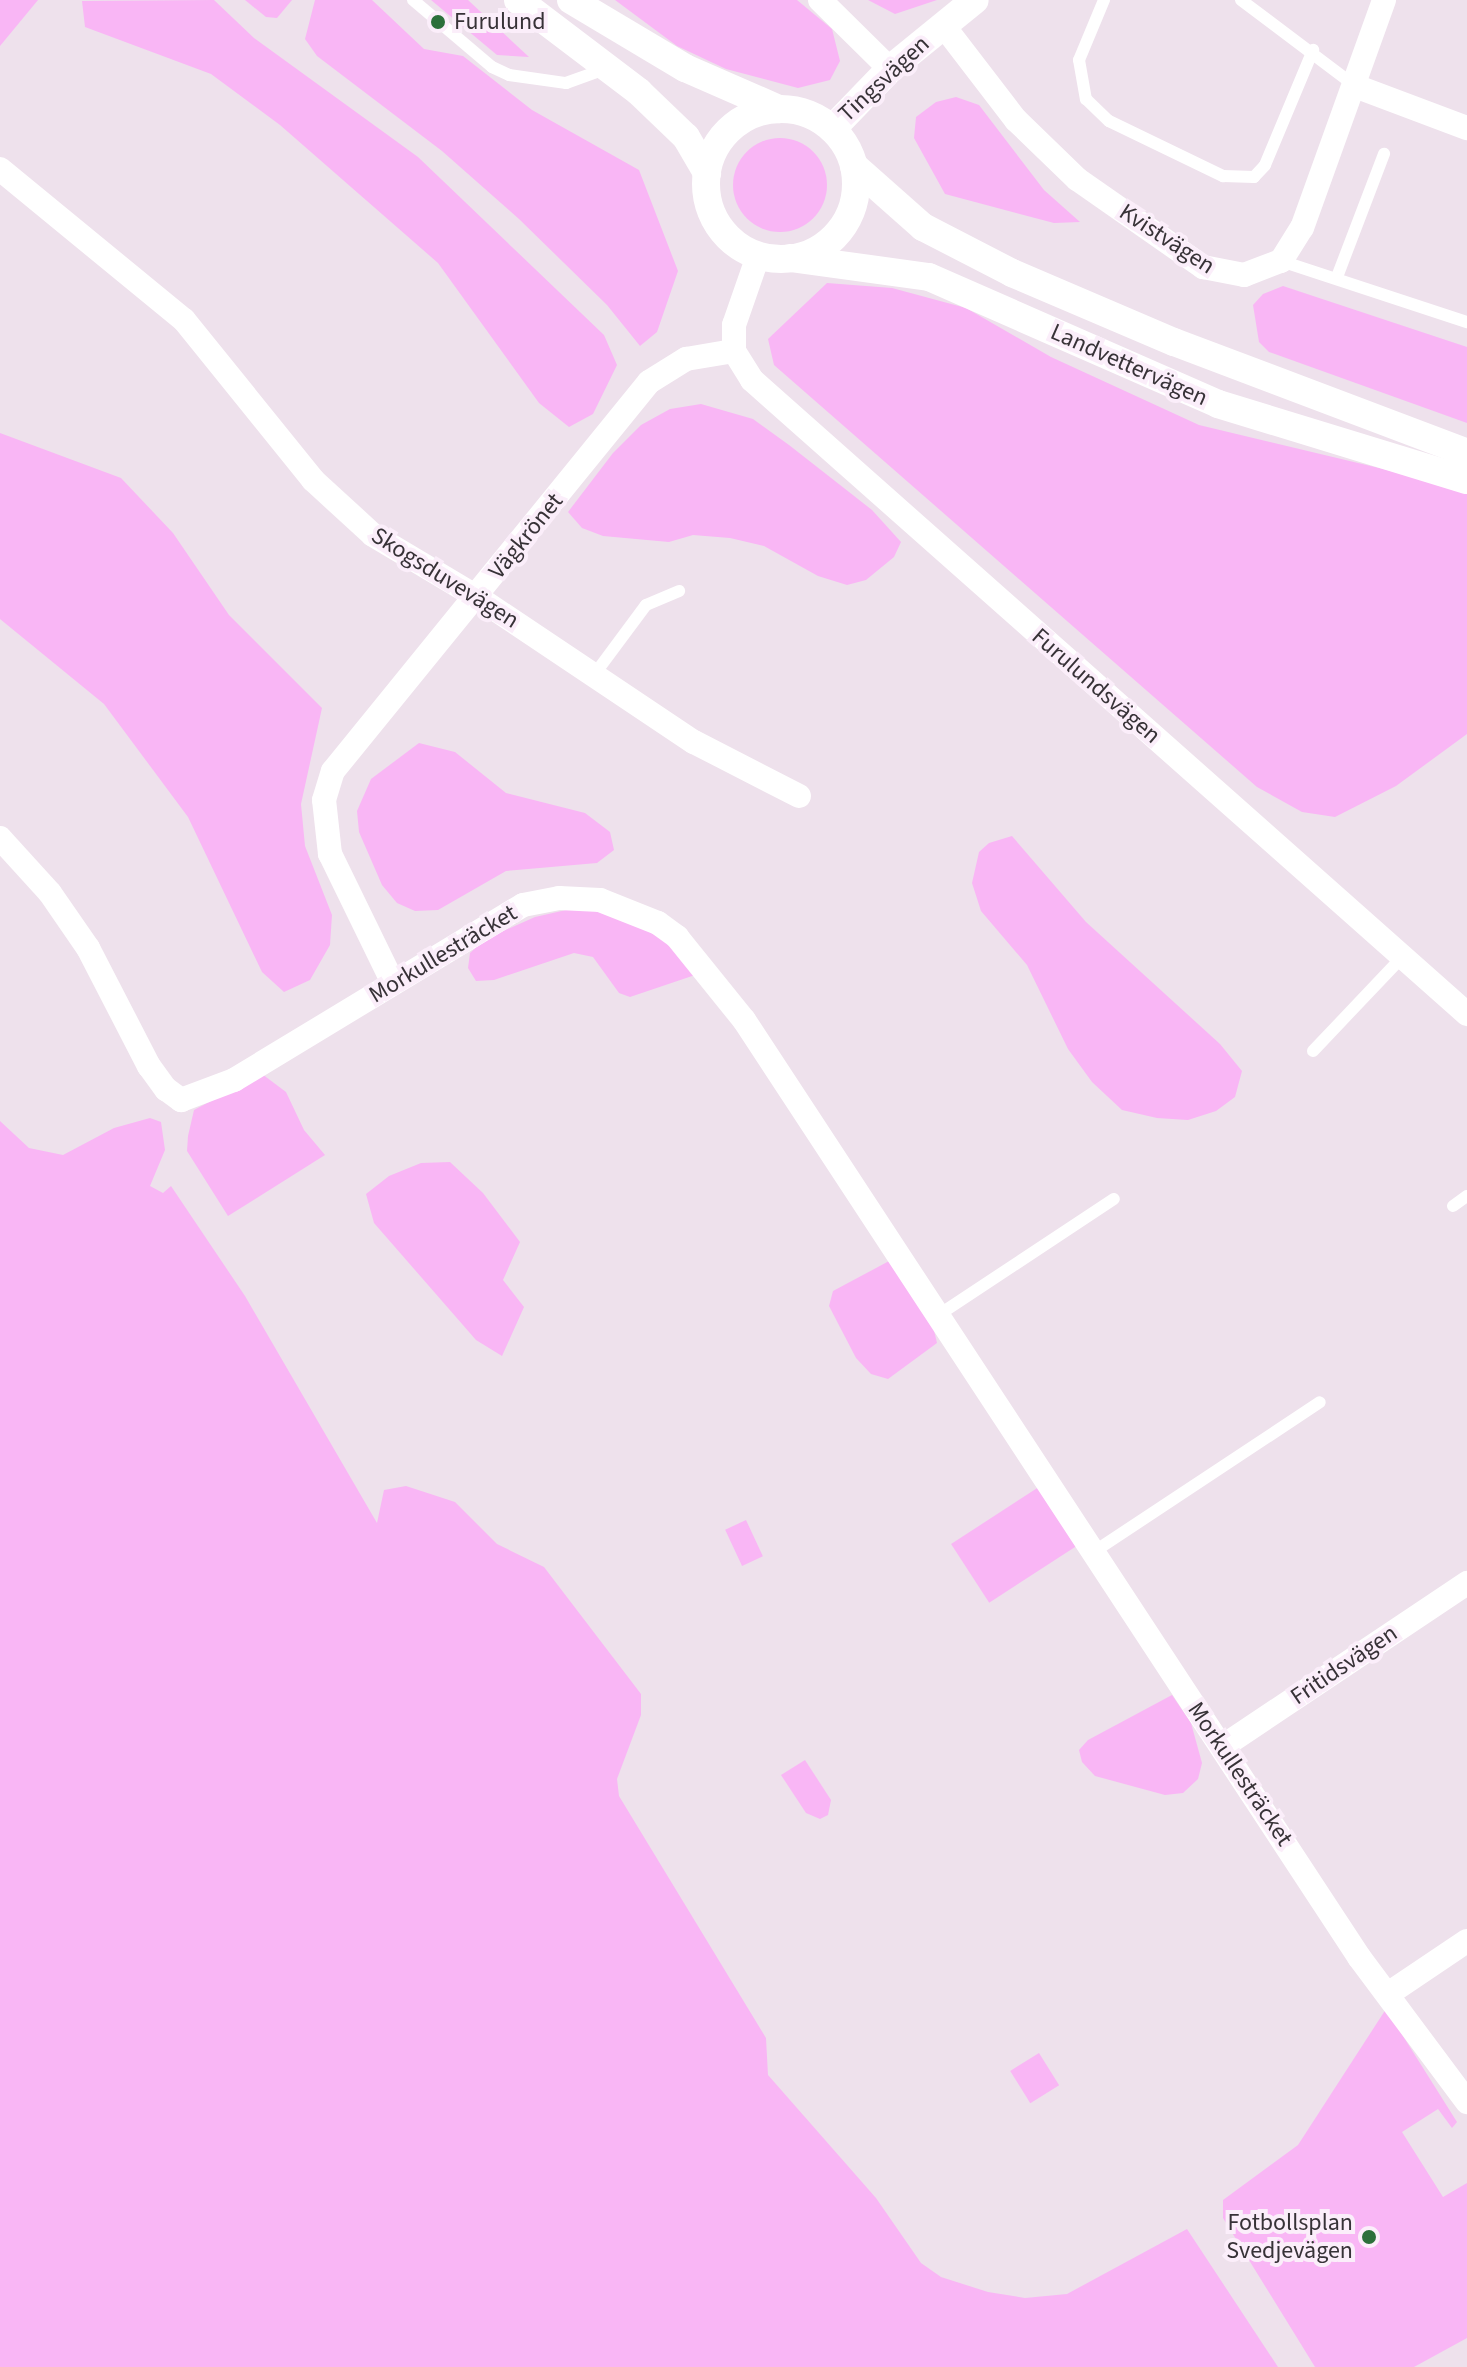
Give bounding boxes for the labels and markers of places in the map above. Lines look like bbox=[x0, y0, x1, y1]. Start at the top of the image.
place label: Furulund bbox=[454, 8, 546, 36]
marker: Furulund bbox=[429, 13, 447, 31]
place label: Fotbollsplan Svedjevägen bbox=[1226, 2209, 1353, 2265]
marker: Fotbollsplan Svedjevägen bbox=[1360, 2228, 1378, 2246]

